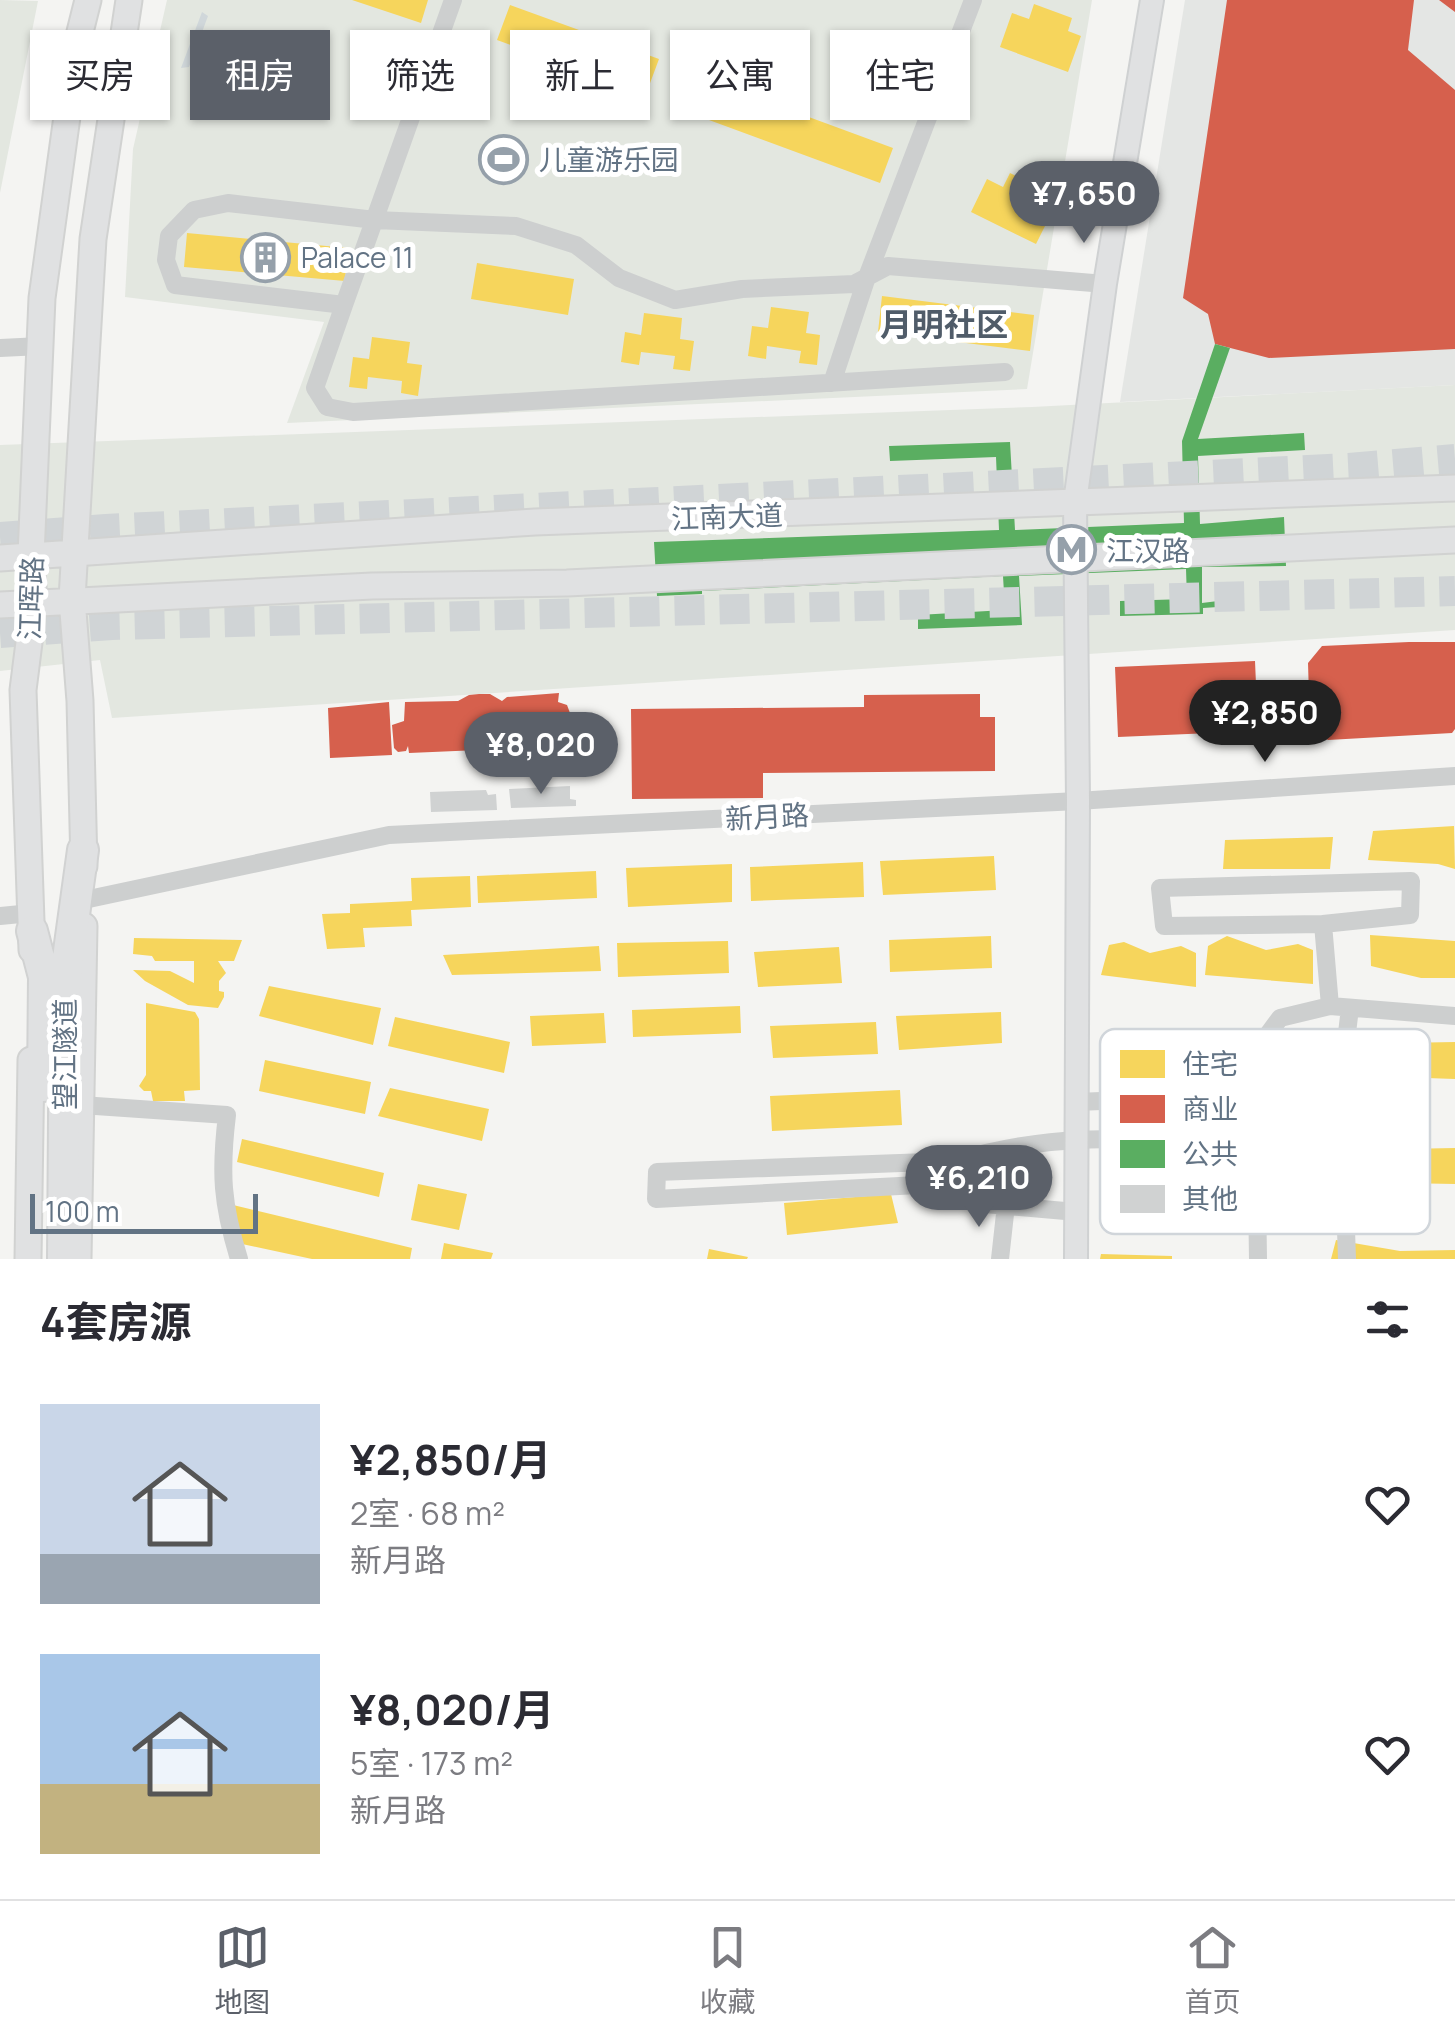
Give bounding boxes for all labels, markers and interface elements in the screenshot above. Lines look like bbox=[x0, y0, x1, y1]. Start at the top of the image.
chip: 买房 bbox=[30, 30, 170, 120]
chip: 租房 bbox=[190, 30, 330, 120]
chip: 筛选 bbox=[350, 30, 490, 120]
chip: 新上 bbox=[510, 30, 650, 120]
chip: 公寓 bbox=[670, 30, 810, 120]
chip: 住宅 bbox=[830, 30, 970, 120]
sports icon: 儿童游乐园 bbox=[478, 133, 530, 185]
place label: 儿童游乐园 bbox=[539, 140, 679, 178]
pin: ¥7,650 bbox=[1003, 161, 1165, 246]
text: ¥7,650 bbox=[1031, 171, 1137, 215]
building icon: Palace 11 bbox=[240, 231, 292, 283]
place label: Palace 11 bbox=[301, 238, 414, 276]
district label: 月明社区 bbox=[880, 302, 1008, 346]
street label: 江南大道 bbox=[670, 495, 784, 537]
metro station icon: 江汉路 bbox=[1045, 524, 1097, 576]
place label: 江汉路 bbox=[1106, 531, 1190, 569]
street label: 江晖路 bbox=[10, 555, 50, 641]
pin: ¥2,850 bbox=[1184, 680, 1346, 765]
text: ¥2,850 bbox=[1211, 690, 1319, 734]
pin: ¥8,020 bbox=[460, 712, 622, 797]
text: ¥8,020 bbox=[486, 722, 596, 766]
street label: 新月路 bbox=[724, 795, 810, 837]
street label: 望江隧道 bbox=[45, 998, 83, 1110]
legend bbox=[1100, 1029, 1430, 1234]
text: 住宅 bbox=[1182, 1044, 1238, 1082]
text: 商业 bbox=[1182, 1089, 1238, 1127]
text: 公共 bbox=[1182, 1134, 1238, 1172]
pin: ¥6,210 bbox=[898, 1145, 1060, 1230]
text: ¥6,210 bbox=[927, 1155, 1031, 1199]
text: 其他 bbox=[1182, 1179, 1238, 1217]
scale bar bbox=[30, 1189, 258, 1234]
text: 100 m bbox=[45, 1192, 119, 1230]
text: 4套房源 bbox=[40, 1292, 192, 1350]
icon: filters bbox=[1360, 1292, 1415, 1347]
text: ¥2,850/月 bbox=[350, 1430, 552, 1488]
icon: home bbox=[120, 1444, 240, 1564]
icon: heart bbox=[1360, 1477, 1415, 1532]
text: 2室 · 68 m² bbox=[350, 1491, 505, 1535]
text: 新月路 bbox=[350, 1538, 446, 1582]
text: ¥8,020/月 bbox=[350, 1680, 555, 1738]
icon: home bbox=[120, 1694, 240, 1814]
icon: heart bbox=[1360, 1727, 1415, 1782]
text: 5室 · 173 m² bbox=[350, 1741, 513, 1785]
text: 新月路 bbox=[350, 1788, 446, 1832]
tab: 地图 bbox=[214, 1920, 271, 2020]
tab: 收藏 bbox=[699, 1920, 756, 2020]
tab: 首页 bbox=[1184, 1920, 1241, 2020]

